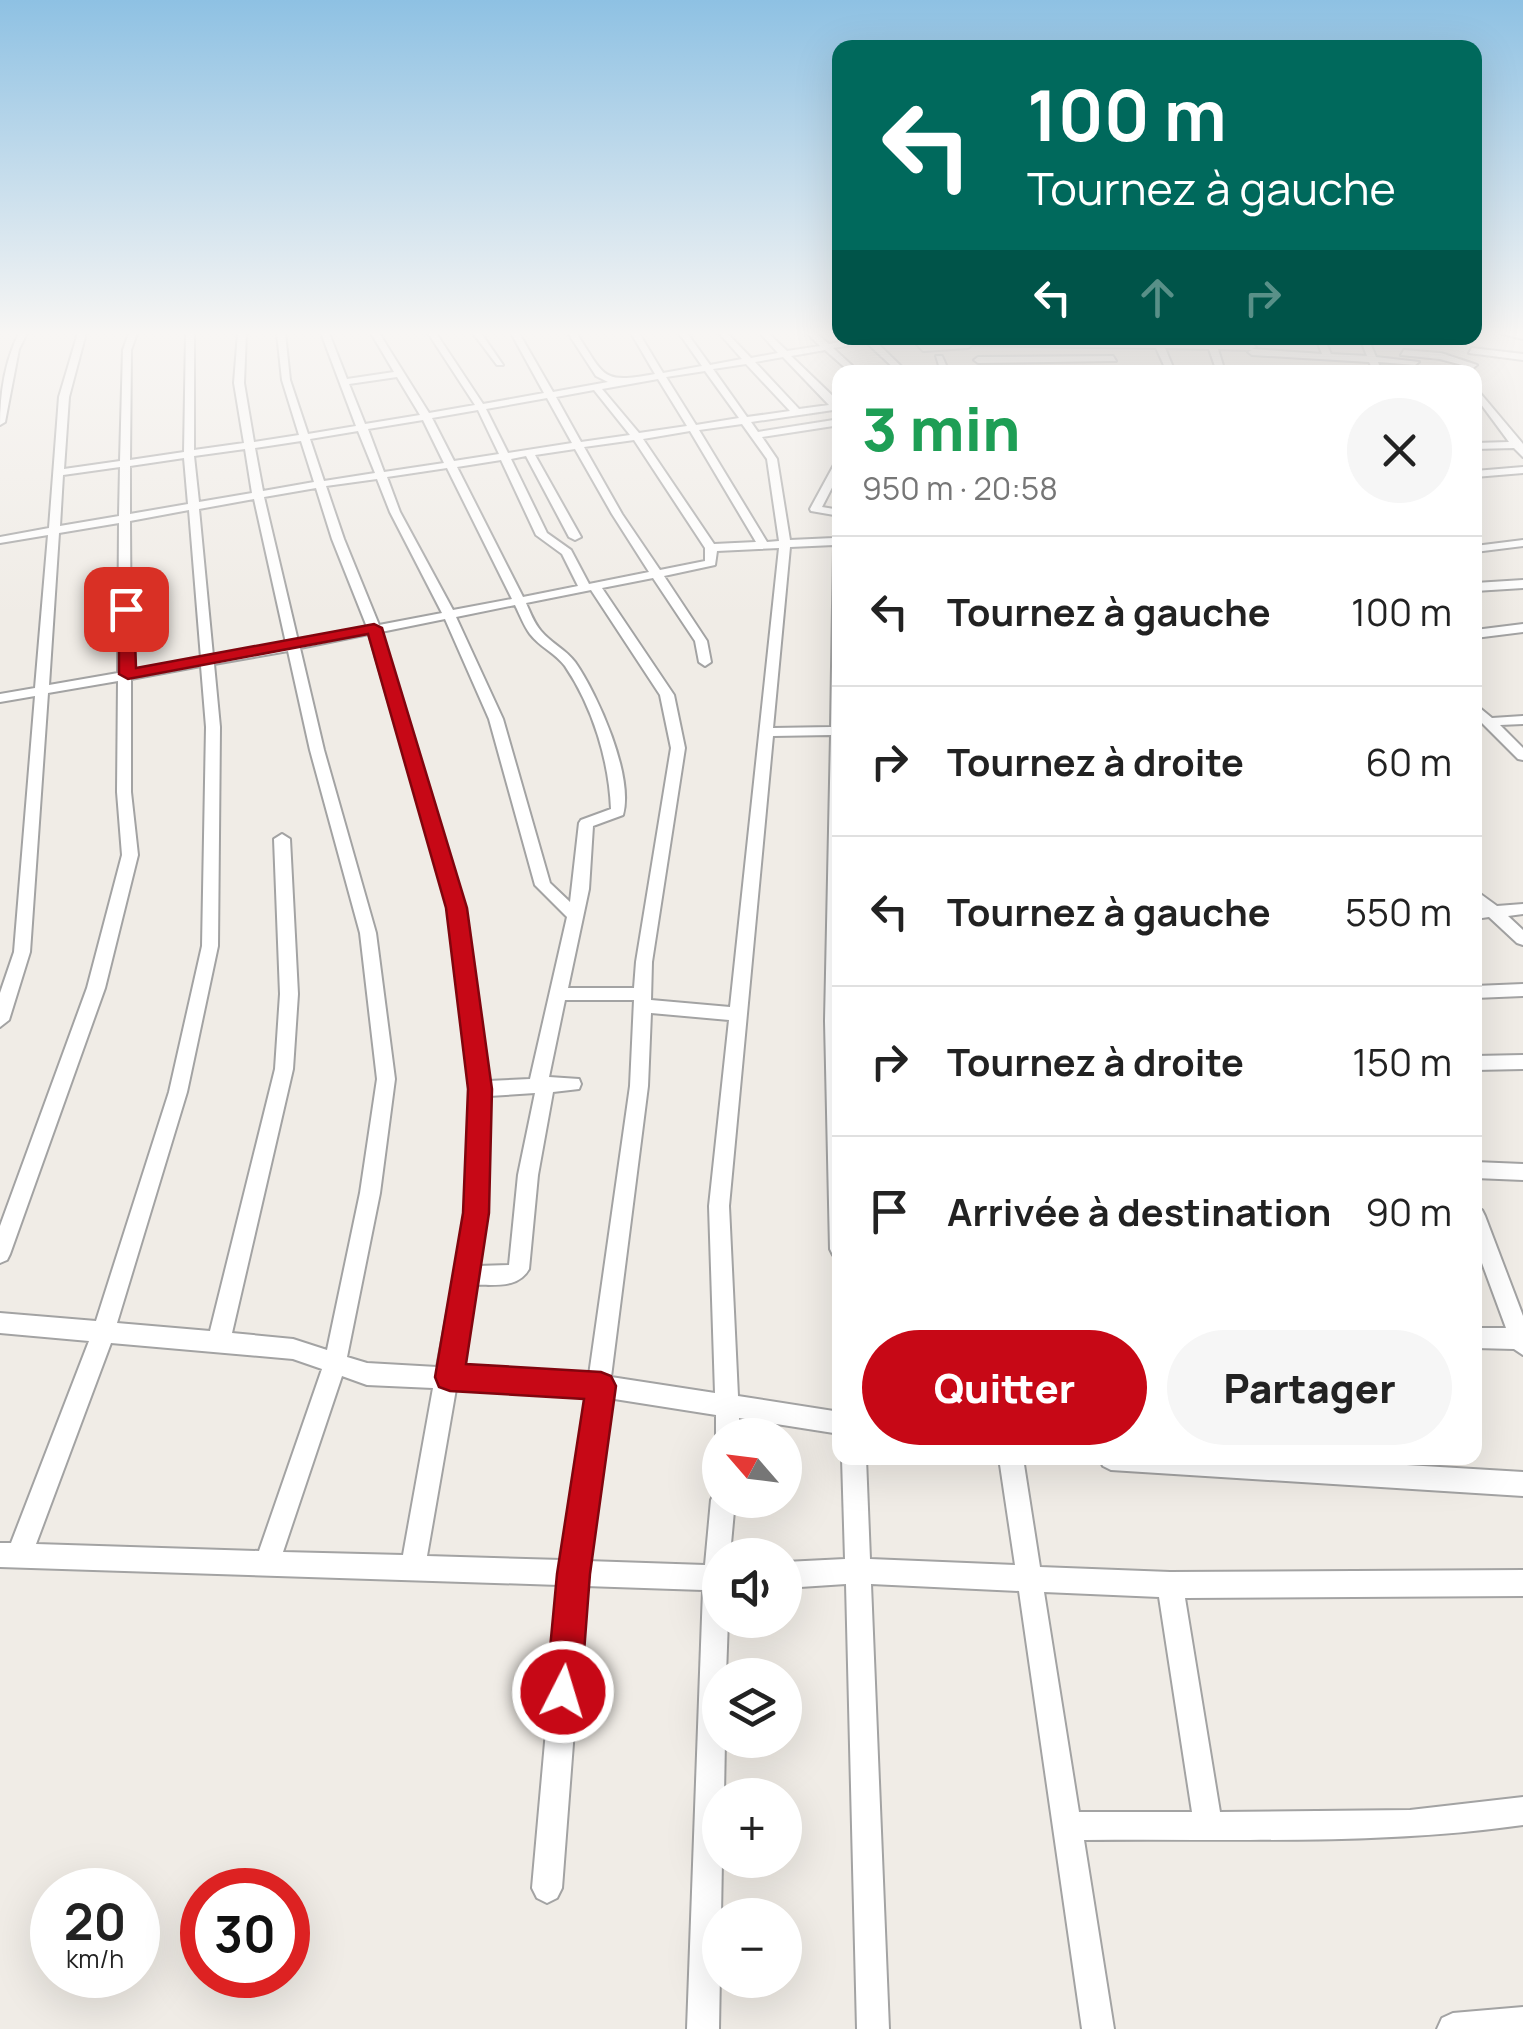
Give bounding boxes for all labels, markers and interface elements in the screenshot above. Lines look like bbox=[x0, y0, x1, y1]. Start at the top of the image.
text: 100 m bbox=[1027, 66, 1227, 162]
icon: left bbox=[862, 80, 992, 210]
text: Tournez à gauche bbox=[1027, 157, 1396, 219]
icon: left bbox=[1025, 270, 1080, 325]
icon: ahead bbox=[1130, 270, 1185, 325]
icon: right bbox=[1235, 270, 1290, 325]
text: 3 min bbox=[862, 387, 1020, 469]
button: close bbox=[1347, 398, 1452, 503]
text: 950 m · 20:58 bbox=[862, 466, 1058, 510]
pin bbox=[84, 567, 169, 652]
icon: arrive bbox=[99, 582, 154, 637]
icon: left bbox=[862, 584, 917, 639]
text: Tournez à gauche bbox=[947, 585, 1271, 637]
text: 100 m bbox=[1351, 585, 1452, 637]
icon: right bbox=[862, 734, 917, 789]
text: Tournez à droite bbox=[947, 735, 1244, 787]
text: 60 m bbox=[1365, 735, 1452, 787]
icon: left bbox=[862, 884, 917, 939]
text: Tournez à gauche bbox=[947, 885, 1271, 937]
text: 550 m bbox=[1345, 885, 1452, 937]
icon: right bbox=[862, 1034, 917, 1089]
text: Tournez à droite bbox=[947, 1035, 1244, 1087]
text: 150 m bbox=[1352, 1035, 1452, 1087]
icon: arrive bbox=[862, 1184, 917, 1239]
text: Arrivée à destination bbox=[947, 1185, 1331, 1237]
text: 90 m bbox=[1365, 1185, 1452, 1237]
button: Quitter bbox=[862, 1330, 1147, 1445]
button: Partager bbox=[1167, 1330, 1452, 1445]
north arrow bbox=[702, 1418, 802, 1518]
map controls bbox=[702, 1418, 802, 1998]
button: sound bbox=[702, 1538, 802, 1638]
position arrow bbox=[511, 1640, 615, 1744]
button: layers bbox=[702, 1658, 802, 1758]
button: + bbox=[702, 1778, 802, 1878]
speed limit sign: 30 bbox=[180, 1868, 310, 1998]
text: 20 bbox=[64, 1887, 126, 1955]
button: − bbox=[702, 1898, 802, 1998]
text: km/h bbox=[66, 1941, 124, 1976]

